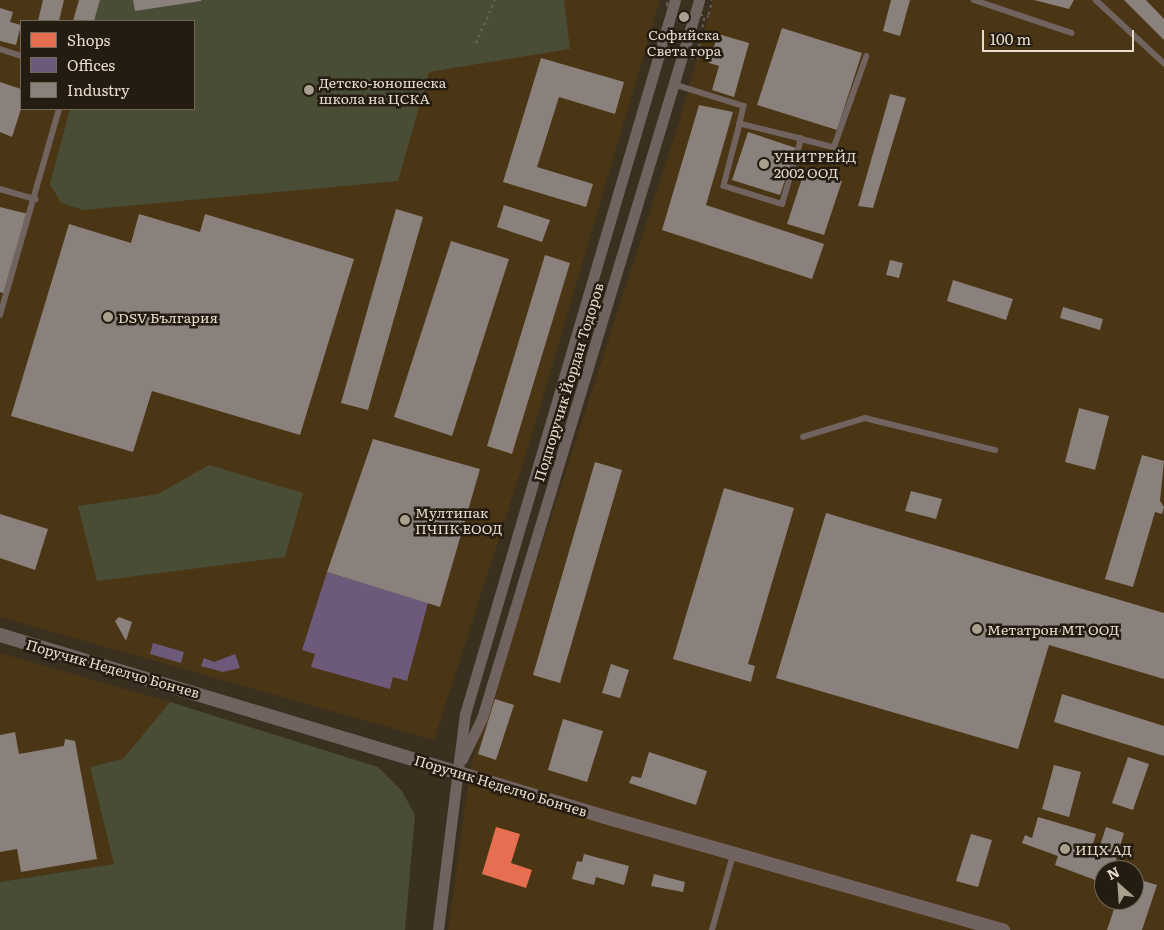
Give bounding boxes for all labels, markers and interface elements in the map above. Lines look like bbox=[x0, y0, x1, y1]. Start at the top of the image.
marker: Софийска Света гора bbox=[677, 10, 691, 24]
legend bbox=[20, 20, 195, 110]
scale bar bbox=[984, 20, 1136, 52]
place label: Софийска Света гора bbox=[647, 26, 721, 58]
text: 100 m bbox=[990, 27, 1031, 50]
text: Shops bbox=[67, 28, 110, 51]
text: Offices bbox=[67, 53, 115, 76]
place label: Детско-юношеска школа на ЦСКА bbox=[319, 74, 446, 106]
text: Industry bbox=[67, 78, 130, 101]
marker: Детско-юношеска школа на ЦСКА bbox=[303, 84, 315, 96]
place label: УНИТРЕЙД 2002 ООД bbox=[774, 148, 856, 180]
marker: УНИТРЕЙД 2002 ООД bbox=[758, 158, 770, 170]
street label: Подпоручик Йордан Тодоров bbox=[530, 281, 606, 483]
place label: DSV България bbox=[118, 309, 218, 325]
marker: DSV България bbox=[102, 311, 114, 323]
place label: Мултипак ПЧПК ЕООД bbox=[415, 504, 502, 536]
marker: Мултипак ПЧПК ЕООД bbox=[399, 514, 411, 526]
place label: Метатрон МТ ООД bbox=[987, 621, 1119, 637]
marker: Метатрон МТ ООД bbox=[971, 623, 983, 635]
street label: Поручик Неделчо Бончев bbox=[24, 635, 202, 701]
street label: Поручик Неделчо Бончев bbox=[413, 751, 589, 819]
place label: ИЦХ АД bbox=[1075, 841, 1132, 857]
marker: ИЦХ АД bbox=[1059, 843, 1071, 855]
north arrow bbox=[1094, 860, 1144, 910]
text: N bbox=[1103, 861, 1123, 884]

